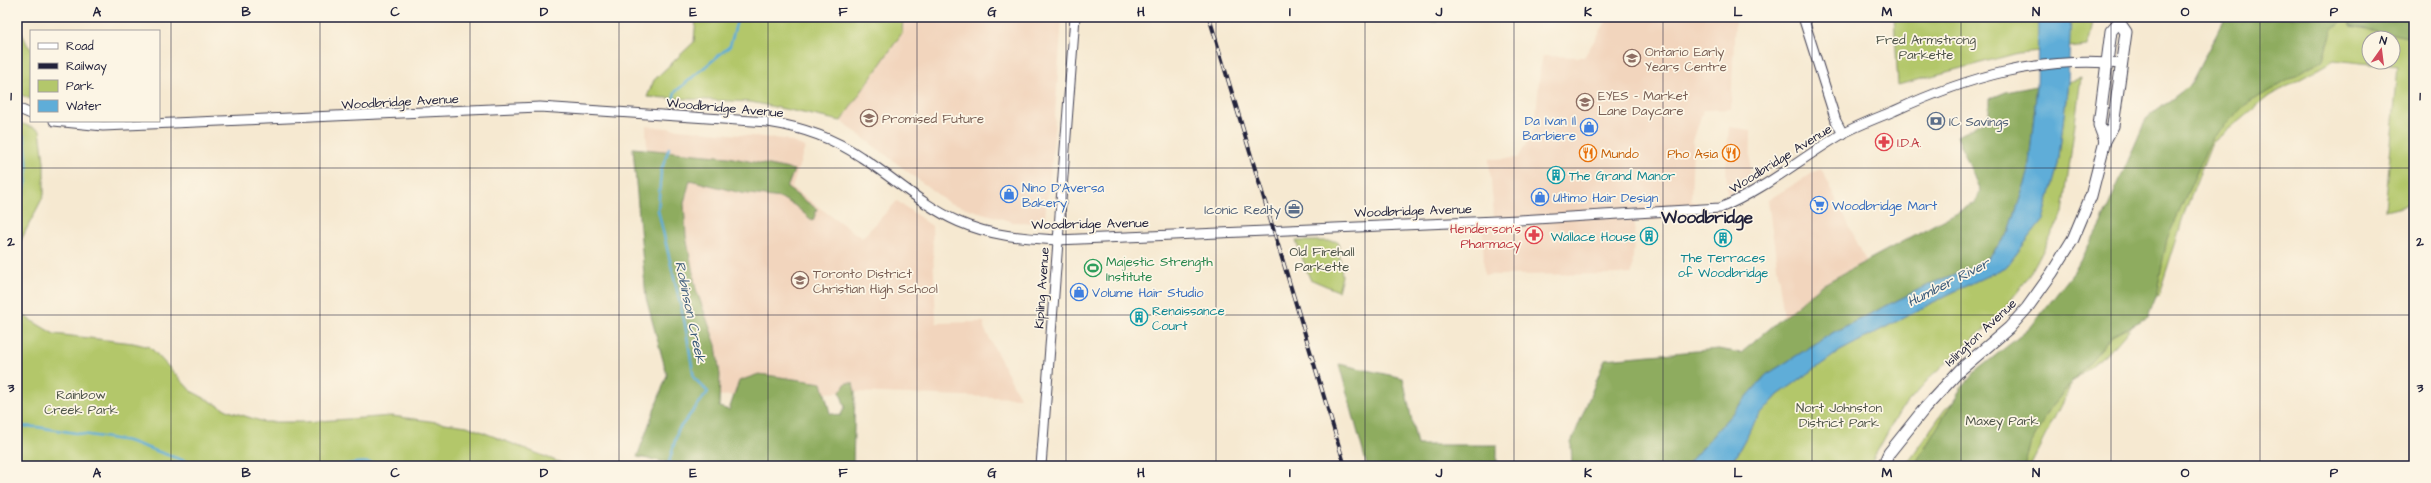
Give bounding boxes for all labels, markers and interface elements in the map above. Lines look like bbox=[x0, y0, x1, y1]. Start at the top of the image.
text: A bbox=[93, 3, 102, 21]
text: B bbox=[241, 3, 251, 21]
text: C bbox=[390, 3, 400, 21]
text: D bbox=[540, 3, 549, 21]
text: E bbox=[689, 3, 697, 21]
text: F bbox=[838, 3, 848, 21]
text: G bbox=[987, 3, 997, 21]
text: H bbox=[1137, 3, 1145, 21]
text: I bbox=[1289, 3, 1291, 21]
text: J bbox=[1435, 3, 1443, 21]
text: K bbox=[1584, 3, 1592, 21]
text: L bbox=[1733, 3, 1743, 21]
text: M bbox=[1882, 3, 1893, 21]
text: N bbox=[2032, 3, 2040, 21]
text: O bbox=[2181, 3, 2190, 21]
text: P bbox=[2330, 3, 2339, 21]
legend bbox=[30, 30, 160, 122]
north arrow bbox=[2361, 30, 2401, 70]
park label: Fred Armstrong Parkette bbox=[1876, 31, 1976, 64]
text: N bbox=[2378, 33, 2389, 49]
text: Road bbox=[66, 38, 94, 55]
place label: Ontario Early Years Centre bbox=[1645, 43, 1727, 76]
school or university icon: Ontario Early Years Centre bbox=[1622, 48, 1642, 68]
text: Railway bbox=[66, 58, 107, 76]
text: Park bbox=[66, 78, 94, 95]
text: 1 bbox=[10, 87, 12, 105]
place label: EYES - Market Lane Daycare bbox=[1598, 87, 1689, 121]
text: 1 bbox=[2419, 87, 2421, 105]
street label: Woodbridge Avenue bbox=[341, 90, 459, 115]
school or university icon: EYES - Market Lane Daycare bbox=[1575, 92, 1595, 112]
street label: Woodbridge Avenue bbox=[665, 94, 784, 123]
text: Water bbox=[66, 98, 102, 115]
school or university icon: Promised Future bbox=[859, 108, 879, 128]
place label: Promised Future bbox=[882, 110, 984, 128]
bank icon: IC Savings bbox=[1926, 111, 1946, 131]
place label: Da Ivan Il Barbiere bbox=[1522, 112, 1576, 145]
place label: IC Savings bbox=[1949, 113, 2009, 132]
shop icon: Da Ivan Il Barbiere bbox=[1579, 117, 1599, 137]
street label: Woodbridge Avenue bbox=[1726, 120, 1836, 199]
pharmacy icon: I.D.A. bbox=[1874, 132, 1894, 152]
place label: I.D.A. bbox=[1897, 134, 1921, 152]
restaurant icon: Mundo bbox=[1578, 143, 1598, 163]
restaurant icon: Pho Asia bbox=[1721, 143, 1741, 163]
place label: Mundo bbox=[1601, 145, 1640, 163]
place label: Pho Asia bbox=[1667, 145, 1718, 163]
building icon: The Grand Manor bbox=[1546, 165, 1566, 185]
place label: The Grand Manor bbox=[1569, 167, 1675, 185]
place label: Nino D'Aversa Bakery bbox=[1022, 179, 1104, 213]
shop icon: Nino D'Aversa Bakery bbox=[999, 184, 1019, 204]
shop icon: Ultimo Hair Design bbox=[1530, 187, 1550, 207]
place label: Ultimo Hair Design bbox=[1553, 189, 1659, 208]
supermarket icon: Woodbridge Mart bbox=[1809, 195, 1829, 215]
place label: Woodbridge Mart bbox=[1832, 197, 1938, 216]
office icon: Iconic Realty bbox=[1284, 199, 1304, 219]
street label: Woodbridge Avenue bbox=[1354, 200, 1472, 223]
place label: Iconic Realty bbox=[1204, 201, 1281, 220]
district label: Woodbridge bbox=[1660, 206, 1753, 231]
street label: Woodbridge Avenue bbox=[1031, 214, 1149, 235]
place label: Henderson's Pharmacy bbox=[1450, 220, 1521, 254]
pharmacy icon: Henderson's Pharmacy bbox=[1524, 225, 1544, 245]
building icon: Wallace House bbox=[1639, 226, 1659, 246]
place label: Wallace House bbox=[1551, 228, 1636, 246]
building icon: The Terraces of Woodbridge bbox=[1713, 228, 1733, 248]
text: 2 bbox=[6, 233, 15, 251]
text: 2 bbox=[2415, 233, 2424, 251]
park label: Old Firehall Parkette bbox=[1290, 243, 1354, 276]
street label: Kipling Avenue bbox=[1030, 247, 1055, 330]
place label: The Terraces of Woodbridge bbox=[1678, 249, 1768, 283]
place label: Majestic Strength Institute bbox=[1106, 253, 1213, 286]
water label: Humber River bbox=[1904, 253, 1994, 312]
sports icon: Majestic Strength Institute bbox=[1083, 258, 1103, 278]
water label: Robinson Creek bbox=[669, 259, 711, 365]
place label: Toronto District Christian High School bbox=[813, 265, 938, 299]
school or university icon: Toronto District Christian High School bbox=[790, 270, 810, 290]
shop icon: Volume Hair Studio bbox=[1069, 282, 1089, 302]
place label: Volume Hair Studio bbox=[1092, 284, 1204, 302]
street label: Islington Avenue bbox=[1941, 295, 2021, 371]
place label: Renaissance Court bbox=[1152, 302, 1225, 335]
building icon: Renaissance Court bbox=[1129, 307, 1149, 327]
text: 3 bbox=[7, 379, 15, 397]
text: 3 bbox=[2416, 379, 2424, 397]
park label: Rainbow Creek Park bbox=[44, 386, 118, 419]
park label: Nort Johnston District Park bbox=[1796, 399, 1882, 432]
park label: Maxey Park bbox=[1966, 412, 2038, 431]
text: A bbox=[93, 464, 102, 482]
text: B bbox=[241, 464, 251, 482]
text: C bbox=[390, 464, 400, 482]
text: D bbox=[540, 464, 549, 482]
text: E bbox=[689, 464, 697, 482]
text: F bbox=[838, 464, 848, 482]
text: G bbox=[987, 464, 997, 482]
text: H bbox=[1137, 464, 1145, 482]
text: I bbox=[1289, 464, 1291, 482]
text: J bbox=[1435, 464, 1443, 482]
text: K bbox=[1584, 464, 1592, 482]
text: L bbox=[1733, 464, 1743, 482]
text: M bbox=[1882, 464, 1893, 482]
text: N bbox=[2032, 464, 2040, 482]
text: O bbox=[2181, 464, 2190, 482]
text: P bbox=[2330, 464, 2339, 482]

